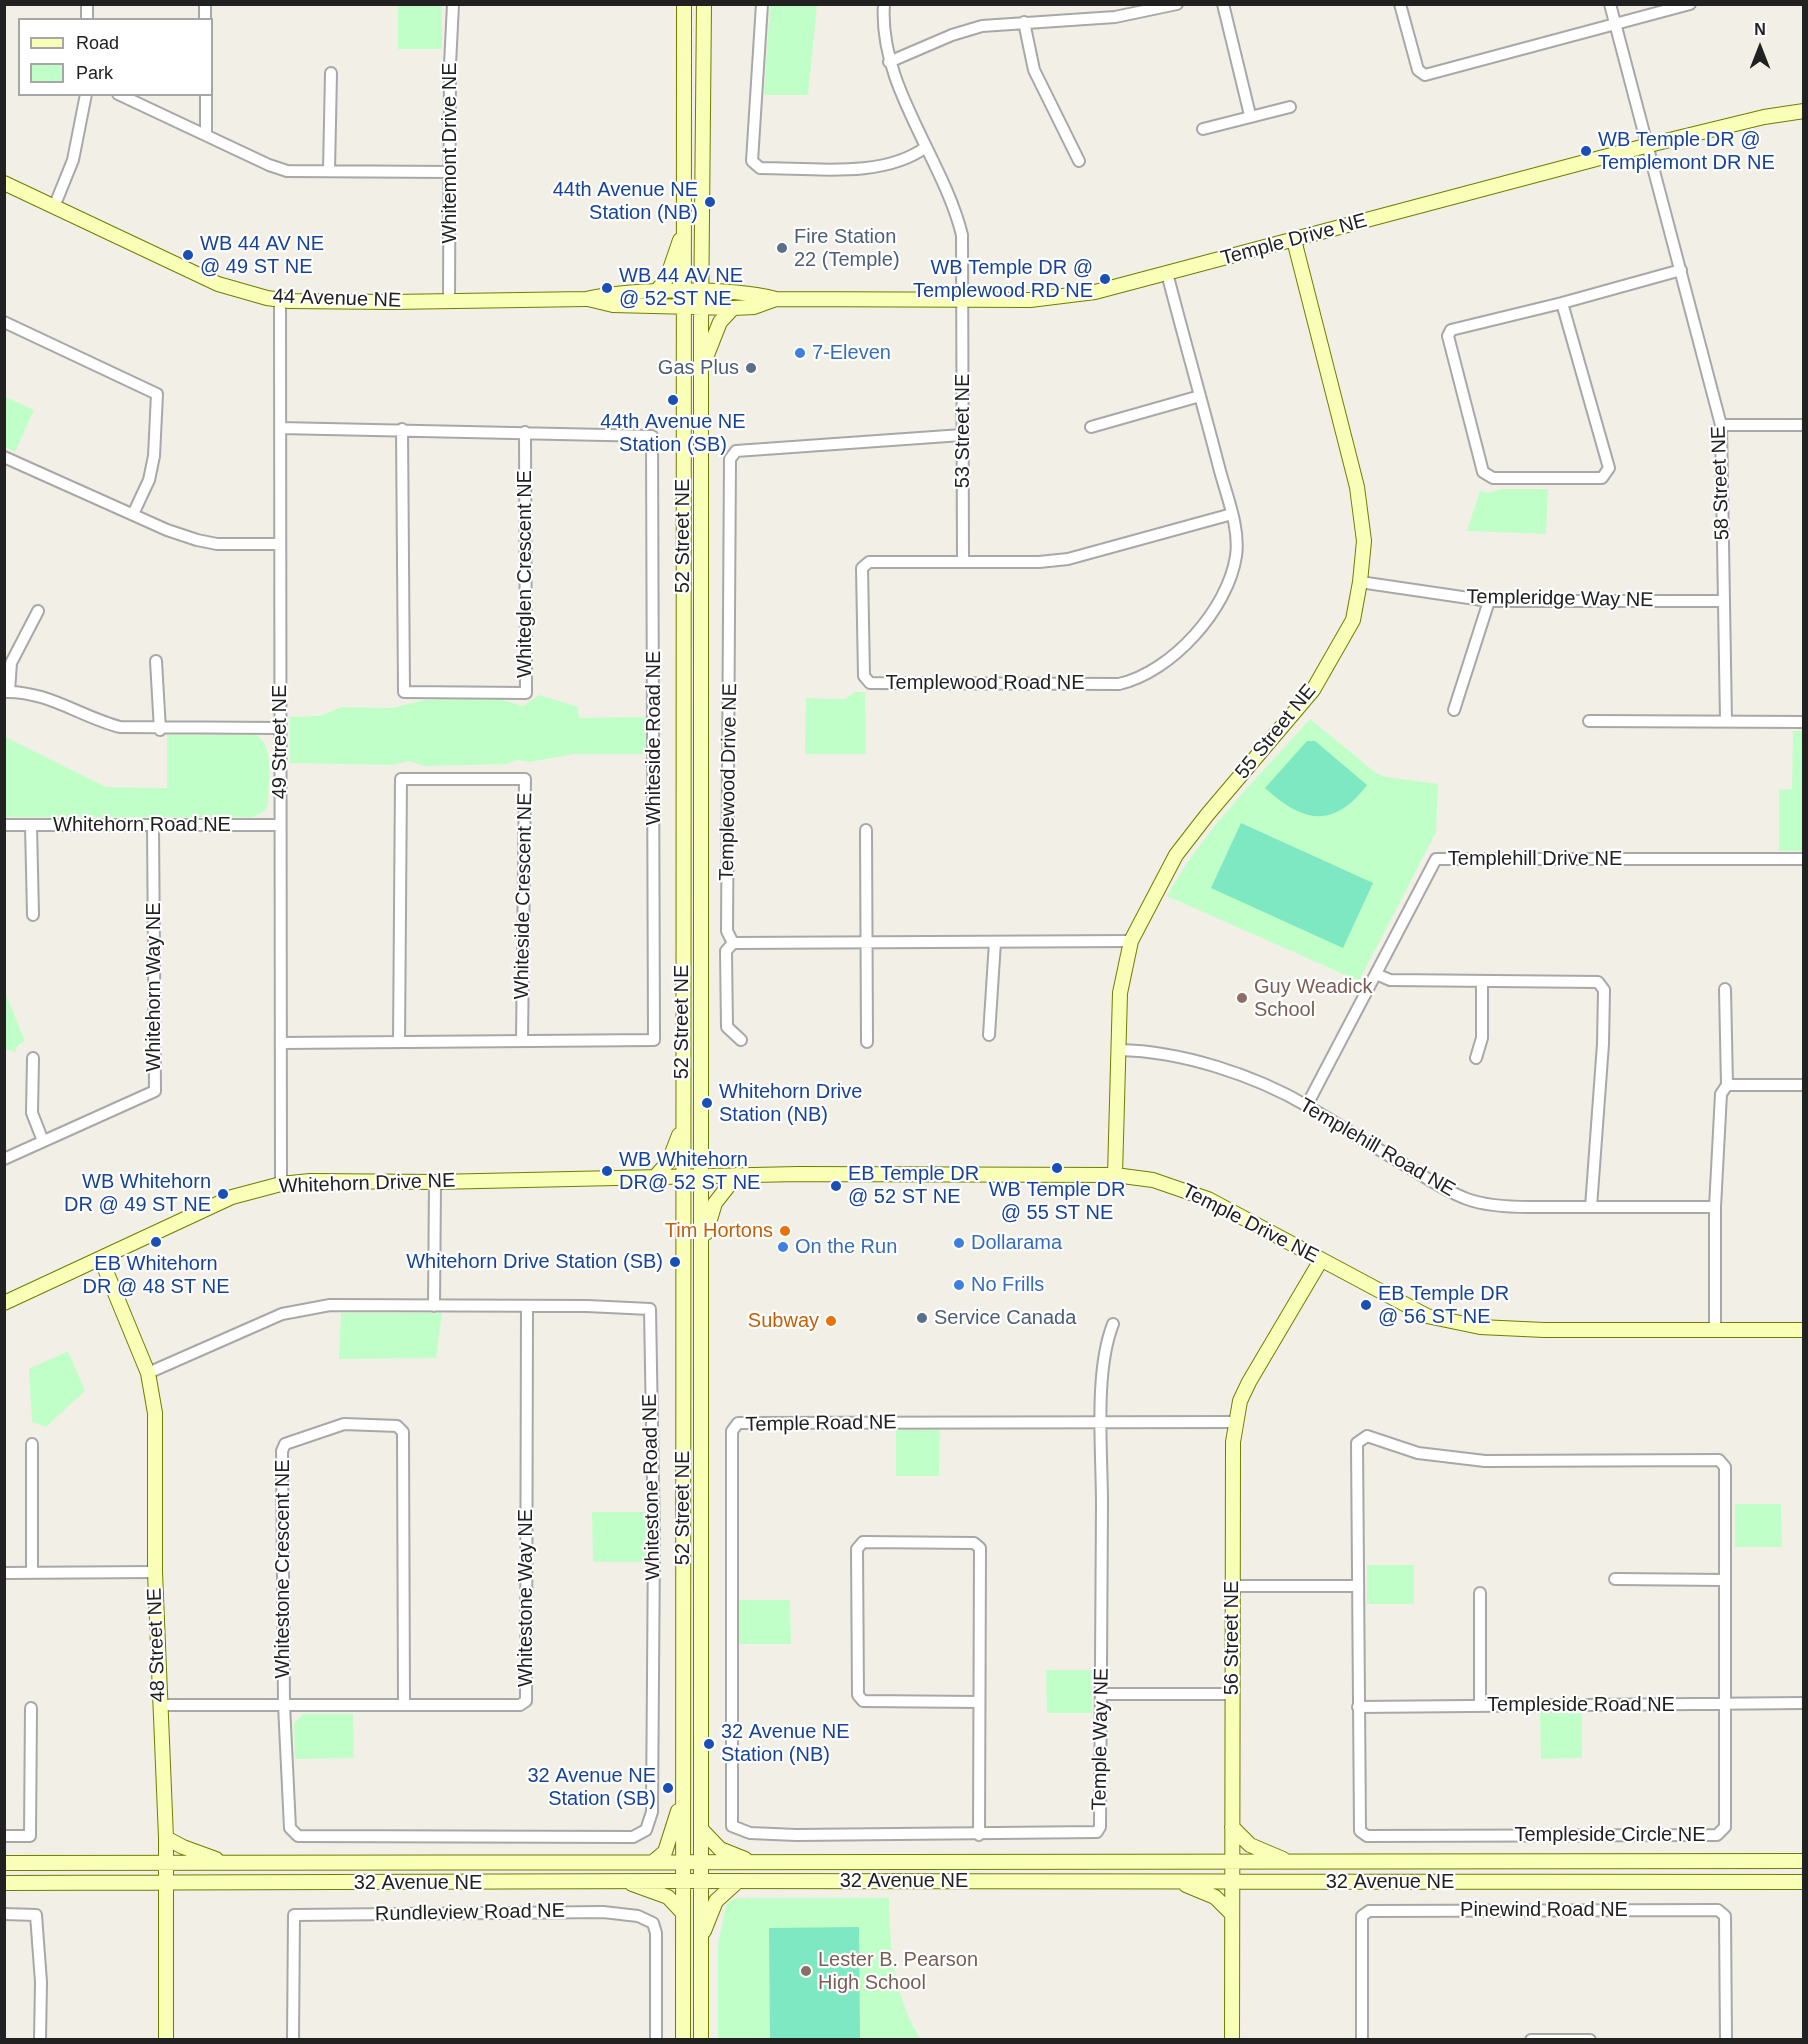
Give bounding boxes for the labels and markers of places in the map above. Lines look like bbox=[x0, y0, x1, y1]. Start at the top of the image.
place label: WB Temple DR @ Templemont DR NE bbox=[1598, 128, 1775, 175]
marker: WB Temple DR @ Templemont DR NE bbox=[1579, 144, 1593, 158]
place label: 44th Avenue NE Station (NB) bbox=[553, 178, 698, 225]
marker: 44th Avenue NE Station (NB) bbox=[703, 195, 717, 209]
place label: Fire Station 22 (Temple) bbox=[794, 225, 900, 272]
place label: WB 44 AV NE @ 49 ST NE bbox=[200, 232, 324, 279]
marker: Fire Station 22 (Temple) bbox=[775, 241, 789, 255]
marker: WB 44 AV NE @ 49 ST NE bbox=[181, 248, 195, 262]
place label: WB Temple DR @ Templewood RD NE bbox=[913, 256, 1093, 303]
place label: WB 44 AV NE @ 52 ST NE bbox=[619, 264, 743, 311]
marker: WB Temple DR @ Templewood RD NE bbox=[1098, 272, 1112, 286]
marker: WB 44 AV NE @ 52 ST NE bbox=[600, 281, 614, 295]
place label: 7-Eleven bbox=[812, 341, 891, 365]
marker: 7-Eleven bbox=[793, 346, 807, 360]
place label: Gas Plus bbox=[658, 356, 739, 380]
marker: Gas Plus bbox=[744, 361, 758, 375]
marker: 44th Avenue NE Station (SB) bbox=[666, 393, 680, 407]
place label: 44th Avenue NE Station (SB) bbox=[600, 410, 746, 457]
place label: Guy Weadick School bbox=[1254, 975, 1373, 1022]
marker: Guy Weadick School bbox=[1235, 991, 1249, 1005]
place label: Whitehorn Drive Station (NB) bbox=[719, 1080, 862, 1127]
marker: Whitehorn Drive Station (NB) bbox=[700, 1096, 714, 1110]
place label: WB Whitehorn DR@ 52 ST NE bbox=[619, 1148, 760, 1195]
marker: WB Temple DR @ 55 ST NE bbox=[1050, 1161, 1064, 1175]
place label: EB Temple DR @ 52 ST NE bbox=[848, 1162, 979, 1209]
marker: WB Whitehorn DR@ 52 ST NE bbox=[600, 1164, 614, 1178]
place label: WB Whitehorn DR @ 49 ST NE bbox=[64, 1170, 211, 1217]
place label: WB Temple DR @ 55 ST NE bbox=[989, 1178, 1125, 1225]
marker: EB Temple DR @ 52 ST NE bbox=[829, 1179, 843, 1193]
marker: WB Whitehorn DR @ 49 ST NE bbox=[216, 1187, 230, 1201]
place label: Tim Hortons bbox=[665, 1219, 773, 1243]
marker: Tim Hortons bbox=[778, 1224, 792, 1238]
place label: Dollarama bbox=[971, 1231, 1062, 1255]
marker: EB Whitehorn DR @ 48 ST NE bbox=[149, 1235, 163, 1249]
place label: On the Run bbox=[795, 1235, 897, 1259]
marker: Dollarama bbox=[952, 1236, 966, 1250]
marker: On the Run bbox=[776, 1240, 790, 1254]
place label: Whitehorn Drive Station (SB) bbox=[406, 1250, 663, 1274]
place label: EB Whitehorn DR @ 48 ST NE bbox=[82, 1252, 230, 1299]
marker: Whitehorn Drive Station (SB) bbox=[668, 1255, 682, 1269]
place label: No Frills bbox=[971, 1273, 1044, 1297]
marker: No Frills bbox=[952, 1278, 966, 1292]
place label: EB Temple DR @ 56 ST NE bbox=[1378, 1282, 1509, 1329]
marker: EB Temple DR @ 56 ST NE bbox=[1359, 1298, 1373, 1312]
place label: Service Canada bbox=[934, 1306, 1076, 1330]
place label: Subway bbox=[748, 1309, 819, 1333]
marker: Service Canada bbox=[915, 1311, 929, 1325]
marker: Subway bbox=[824, 1314, 838, 1328]
place label: 32 Avenue NE Station (NB) bbox=[721, 1720, 850, 1767]
marker: 32 Avenue NE Station (NB) bbox=[702, 1737, 716, 1751]
place label: 32 Avenue NE Station (SB) bbox=[527, 1764, 656, 1811]
marker: 32 Avenue NE Station (SB) bbox=[661, 1781, 675, 1795]
place label: Lester B. Pearson High School bbox=[818, 1948, 978, 1995]
marker: Lester B. Pearson High School bbox=[799, 1964, 813, 1978]

